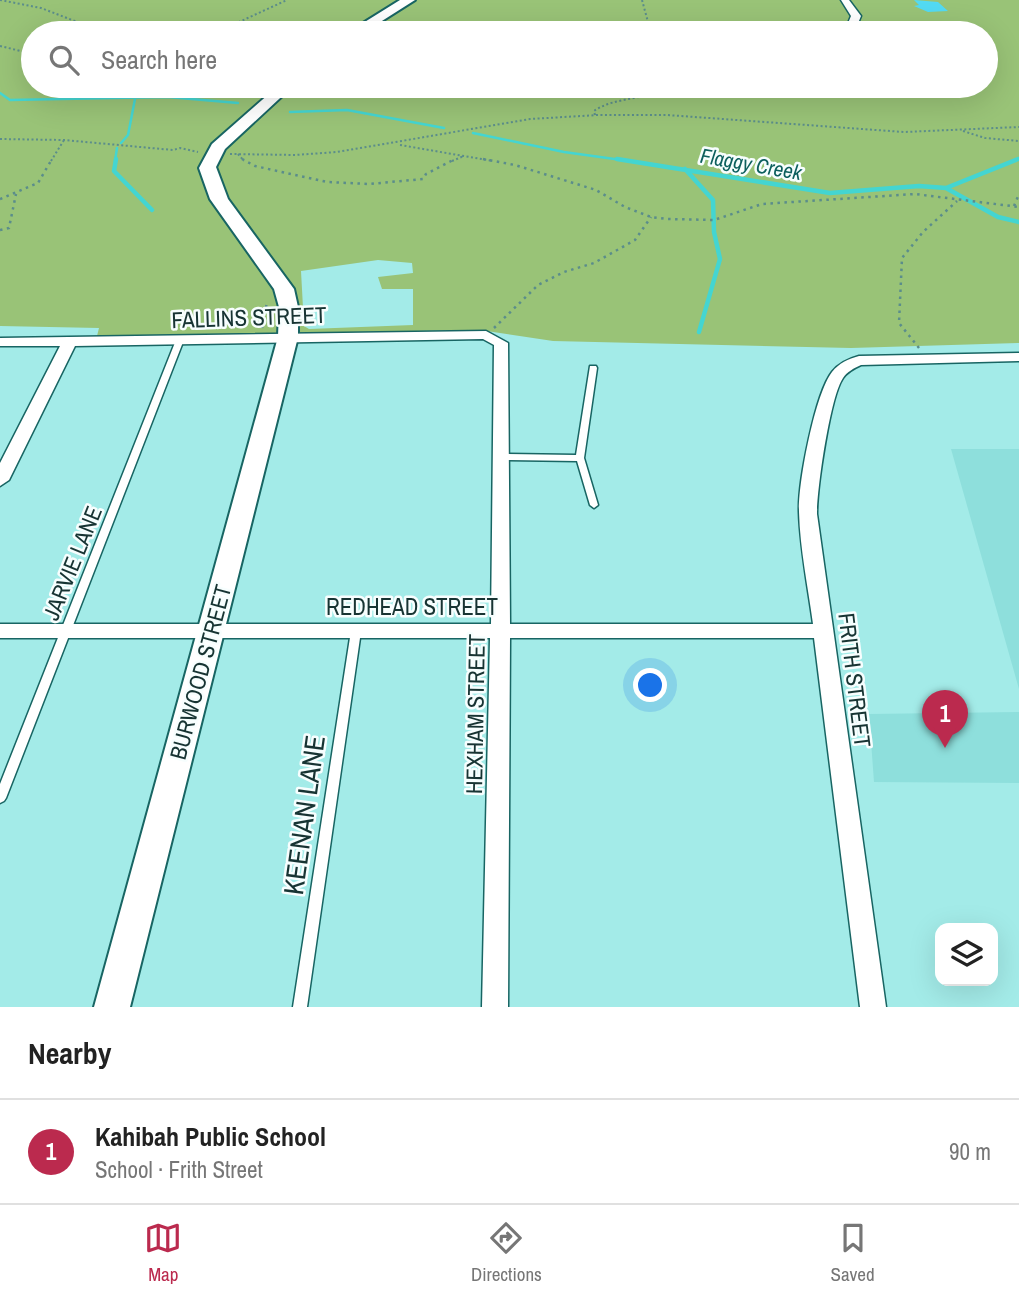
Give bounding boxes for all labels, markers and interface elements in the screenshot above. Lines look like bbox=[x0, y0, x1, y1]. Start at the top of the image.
search box bbox=[21, 21, 998, 98]
icon: search bbox=[45, 41, 83, 79]
text: Search here bbox=[101, 42, 217, 77]
water label: Flaggy Creek bbox=[698, 141, 805, 187]
street label: FALLINS STREET bbox=[171, 299, 328, 335]
street label: JARVIE LANE bbox=[35, 501, 109, 625]
street label: BURWOOD STREET bbox=[162, 581, 238, 763]
street label: REDHEAD STREET bbox=[326, 591, 498, 622]
street label: FRITH STREET bbox=[831, 611, 879, 749]
street label: HEXHAM STREET bbox=[458, 633, 492, 794]
your location bbox=[633, 668, 667, 702]
pin: 1 bbox=[922, 690, 968, 748]
street label: KEENAN LANE bbox=[274, 733, 334, 897]
map controls bbox=[935, 923, 998, 986]
button: layers bbox=[935, 923, 998, 986]
text: Nearby bbox=[28, 1033, 111, 1073]
text: Kahibah Public School bbox=[95, 1119, 326, 1154]
text: 1 bbox=[46, 1136, 56, 1167]
text: 90 m bbox=[949, 1136, 991, 1167]
text: School · Frith Street bbox=[95, 1154, 263, 1185]
tab: Map bbox=[144, 1219, 182, 1287]
tab: Directions bbox=[471, 1219, 542, 1287]
tab: Saved bbox=[831, 1219, 875, 1287]

